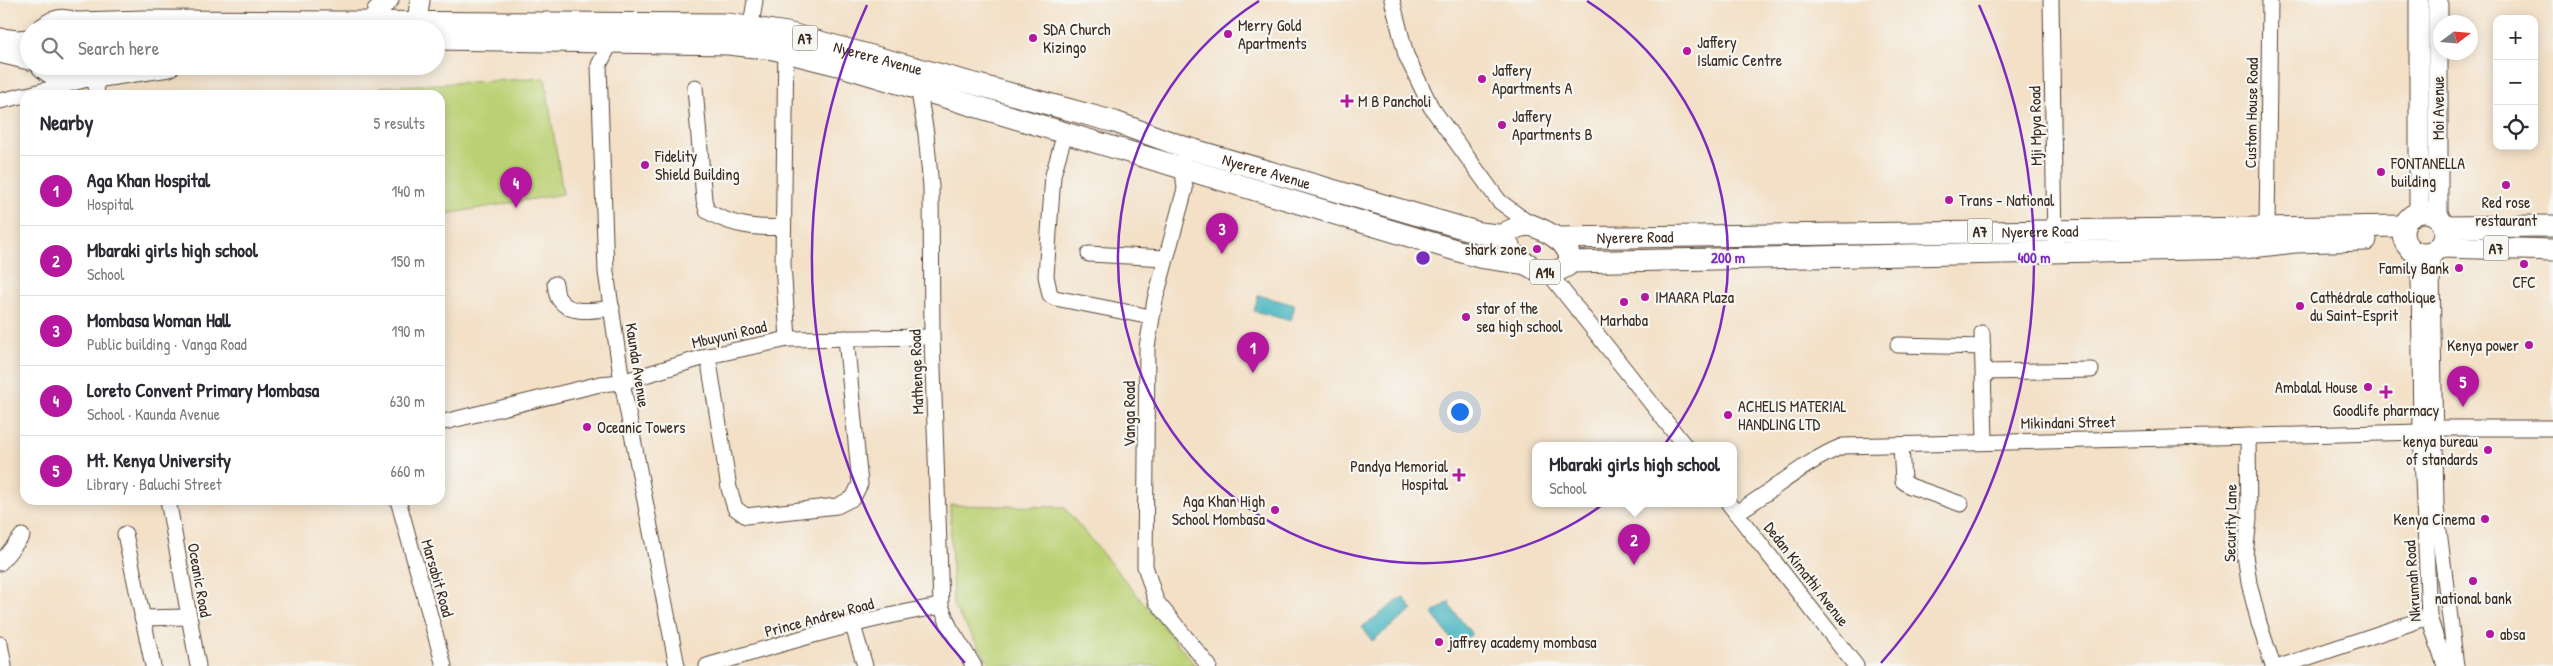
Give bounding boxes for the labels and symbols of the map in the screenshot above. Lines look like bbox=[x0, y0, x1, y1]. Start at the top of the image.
place label: Merry Gold Apartments bbox=[1238, 14, 1307, 54]
north arrow bbox=[2433, 15, 2478, 60]
place label: SDA Church Kizingo bbox=[1043, 18, 1111, 58]
road number: A7 bbox=[792, 26, 818, 50]
marker: Merry Gold Apartments bbox=[1222, 28, 1234, 40]
place label: Jaffery Islamic Centre bbox=[1697, 31, 1783, 71]
marker: SDA Church Kizingo bbox=[1027, 32, 1039, 44]
street label: Nyerere Avenue bbox=[831, 35, 925, 80]
marker: Jaffery Islamic Centre bbox=[1681, 45, 1693, 57]
street label: Custom House Road bbox=[2239, 58, 2263, 168]
place label: Jaffery Apartments A bbox=[1492, 59, 1572, 99]
marker: Jaffery Apartments A bbox=[1476, 73, 1488, 85]
street label: Moi Avenue bbox=[2427, 75, 2449, 140]
street label: Mji Mpya Road bbox=[2023, 86, 2047, 166]
place label: M B Pancholi bbox=[1358, 90, 1431, 112]
marker: M B Pancholi bbox=[1340, 94, 1354, 108]
place label: Jaffery Apartments B bbox=[1512, 105, 1593, 145]
marker: Jaffery Apartments B bbox=[1496, 119, 1508, 131]
place label: Fidelity Shield Building bbox=[654, 145, 740, 185]
street label: Nyerere Avenue bbox=[1220, 148, 1314, 194]
place label: FONTANELLA building bbox=[2390, 152, 2465, 192]
marker: Fidelity Shield Building bbox=[639, 159, 651, 171]
marker: FONTANELLA building bbox=[2375, 166, 2387, 178]
pin: 4 bbox=[500, 167, 532, 208]
marker: Red rose restaurant bbox=[2500, 179, 2512, 191]
place label: Trans - National bbox=[1959, 189, 2055, 211]
place label: Red rose restaurant bbox=[2475, 191, 2538, 231]
marker: Trans - National bbox=[1943, 194, 1955, 206]
pin: 3 bbox=[1206, 213, 1238, 254]
road number: A7 bbox=[1968, 218, 1992, 244]
street label: Nyerere Road bbox=[2001, 220, 2078, 243]
street label: Nyerere Road bbox=[1596, 225, 1673, 248]
road number: A7 bbox=[2484, 236, 2508, 260]
place label: shark zone bbox=[1464, 238, 1528, 260]
marker: shark zone bbox=[1531, 243, 1543, 255]
text: 200 m bbox=[1711, 247, 1745, 268]
text: 400 m bbox=[2018, 247, 2050, 268]
centre of rings bbox=[1414, 249, 1432, 267]
place label: Family Bank bbox=[2378, 257, 2449, 279]
marker: CFC bbox=[2518, 258, 2530, 270]
road number: A14 bbox=[1530, 260, 1560, 284]
marker: Family Bank bbox=[2453, 262, 2465, 274]
place label: CFC bbox=[2512, 271, 2536, 293]
place label: IMAARA Plaza bbox=[1655, 286, 1734, 308]
place label: Cathédrale catholique du Saint-Esprit bbox=[2310, 286, 2436, 326]
marker: IMAARA Plaza bbox=[1639, 291, 1651, 303]
marker: Marhaba bbox=[1618, 296, 1630, 308]
place label: star of the sea high school bbox=[1476, 297, 1563, 337]
marker: Cathédrale catholique du Saint-Esprit bbox=[2294, 300, 2306, 312]
place label: Marhaba bbox=[1600, 309, 1648, 331]
marker: star of the sea high school bbox=[1460, 311, 1472, 323]
street label: Mbuyuni Road bbox=[689, 315, 769, 353]
street label: Kaunda Avenue bbox=[620, 321, 656, 409]
street label: Mathenge Road bbox=[904, 329, 928, 415]
pin: 1 bbox=[1237, 332, 1269, 373]
place label: Kenya power bbox=[2447, 334, 2519, 356]
marker: Kenya power bbox=[2523, 339, 2535, 351]
pin: 5 bbox=[2447, 366, 2479, 407]
place label: Ambalal House bbox=[2275, 376, 2359, 398]
street label: Vanga Road bbox=[1118, 381, 1140, 447]
marker: Ambalal House bbox=[2362, 381, 2374, 393]
marker: Goodlife pharmacy bbox=[2380, 386, 2392, 398]
place label: ACHELIS MATERIAL HANDLING LTD bbox=[1738, 395, 1847, 435]
your location bbox=[1447, 399, 1473, 425]
place label: Goodlife pharmacy bbox=[2333, 399, 2440, 421]
marker: ACHELIS MATERIAL HANDLING LTD bbox=[1722, 409, 1734, 421]
street label: Mikindani Street bbox=[2020, 410, 2116, 434]
place label: Oceanic Towers bbox=[597, 416, 685, 438]
marker: Oceanic Towers bbox=[581, 421, 593, 433]
place label: kenya bureau of standards bbox=[2403, 430, 2479, 470]
marker: kenya bureau of standards bbox=[2482, 444, 2494, 456]
place label: Pandya Memorial Hospital bbox=[1350, 455, 1449, 495]
marker: Pandya Memorial Hospital bbox=[1452, 468, 1466, 482]
street label: Security Lane bbox=[2218, 483, 2242, 562]
place label: Aga Khan High School Mombasa bbox=[1172, 490, 1265, 530]
marker: Aga Khan High School Mombasa bbox=[1269, 504, 1281, 516]
place label: Kenya Cinema bbox=[2393, 508, 2475, 530]
marker: Kenya Cinema bbox=[2479, 513, 2491, 525]
street label: Dedan Kimathi Avenue bbox=[1759, 517, 1855, 631]
pin: 2 bbox=[1618, 524, 1650, 565]
street label: Marsabit Road bbox=[416, 537, 460, 619]
street label: Nkrumah Road bbox=[2398, 540, 2426, 622]
street label: Oceanic Road bbox=[183, 541, 217, 619]
marker: national bank bbox=[2467, 575, 2479, 587]
place label: national bank bbox=[2434, 587, 2512, 609]
street label: Prince Andrew Road bbox=[762, 592, 876, 642]
place label: absa bbox=[2500, 623, 2525, 645]
marker: absa bbox=[2484, 628, 2496, 640]
place label: jaffrey academy mombasa bbox=[1447, 631, 1597, 653]
marker: jaffrey academy mombasa bbox=[1433, 636, 1445, 648]

